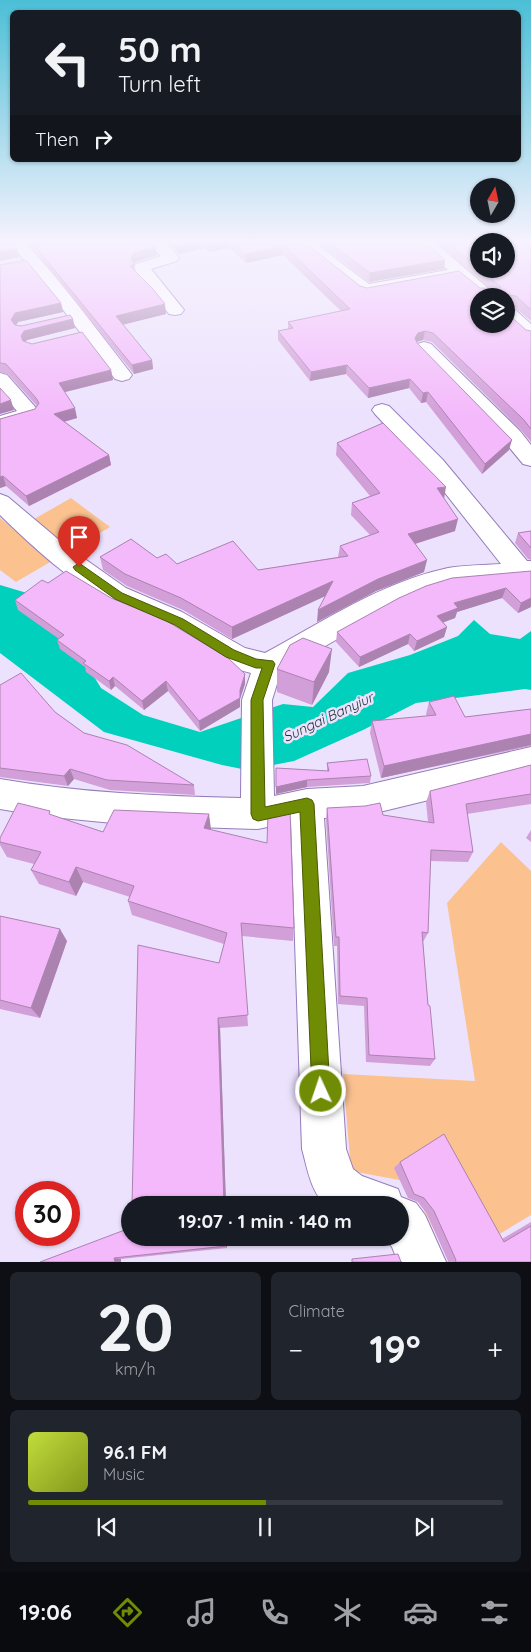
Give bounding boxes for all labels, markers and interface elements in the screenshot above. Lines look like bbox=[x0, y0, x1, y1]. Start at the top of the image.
text: 50 m bbox=[118, 27, 202, 71]
icon: left bbox=[35, 30, 100, 95]
text: Turn left bbox=[118, 70, 201, 98]
icon: right bbox=[89, 125, 117, 153]
text: Then bbox=[35, 127, 79, 151]
north arrow bbox=[470, 178, 515, 222]
map controls bbox=[470, 178, 515, 333]
button: sound bbox=[470, 233, 515, 278]
button: layers bbox=[470, 288, 515, 333]
pin bbox=[58, 516, 100, 567]
icon: arrive bbox=[65, 523, 93, 551]
water label: Sungai Banyiur bbox=[280, 687, 378, 746]
position arrow bbox=[294, 1064, 346, 1116]
speed limit sign: 30 bbox=[15, 1181, 80, 1246]
text: 19:07 · 1 min · 140 m bbox=[178, 1209, 352, 1233]
text: 20 bbox=[97, 1286, 174, 1367]
text: Climate bbox=[289, 1301, 345, 1321]
text: 19° bbox=[369, 1325, 421, 1373]
text: − bbox=[289, 1332, 303, 1367]
text: + bbox=[487, 1332, 503, 1367]
text: km/h bbox=[115, 1359, 156, 1379]
text: 96.1 FM bbox=[103, 1440, 167, 1464]
text: Music bbox=[103, 1464, 145, 1484]
icon: previous bbox=[93, 1513, 121, 1541]
icon: pause bbox=[251, 1513, 279, 1541]
icon: next bbox=[410, 1513, 438, 1541]
icon: directions bbox=[110, 1595, 145, 1630]
icon: music bbox=[184, 1595, 219, 1630]
icon: phone bbox=[257, 1595, 292, 1630]
icon: climate bbox=[330, 1595, 365, 1630]
icon: car bbox=[403, 1595, 438, 1630]
icon: filters bbox=[477, 1595, 512, 1630]
text: 19:06 bbox=[19, 1598, 72, 1626]

